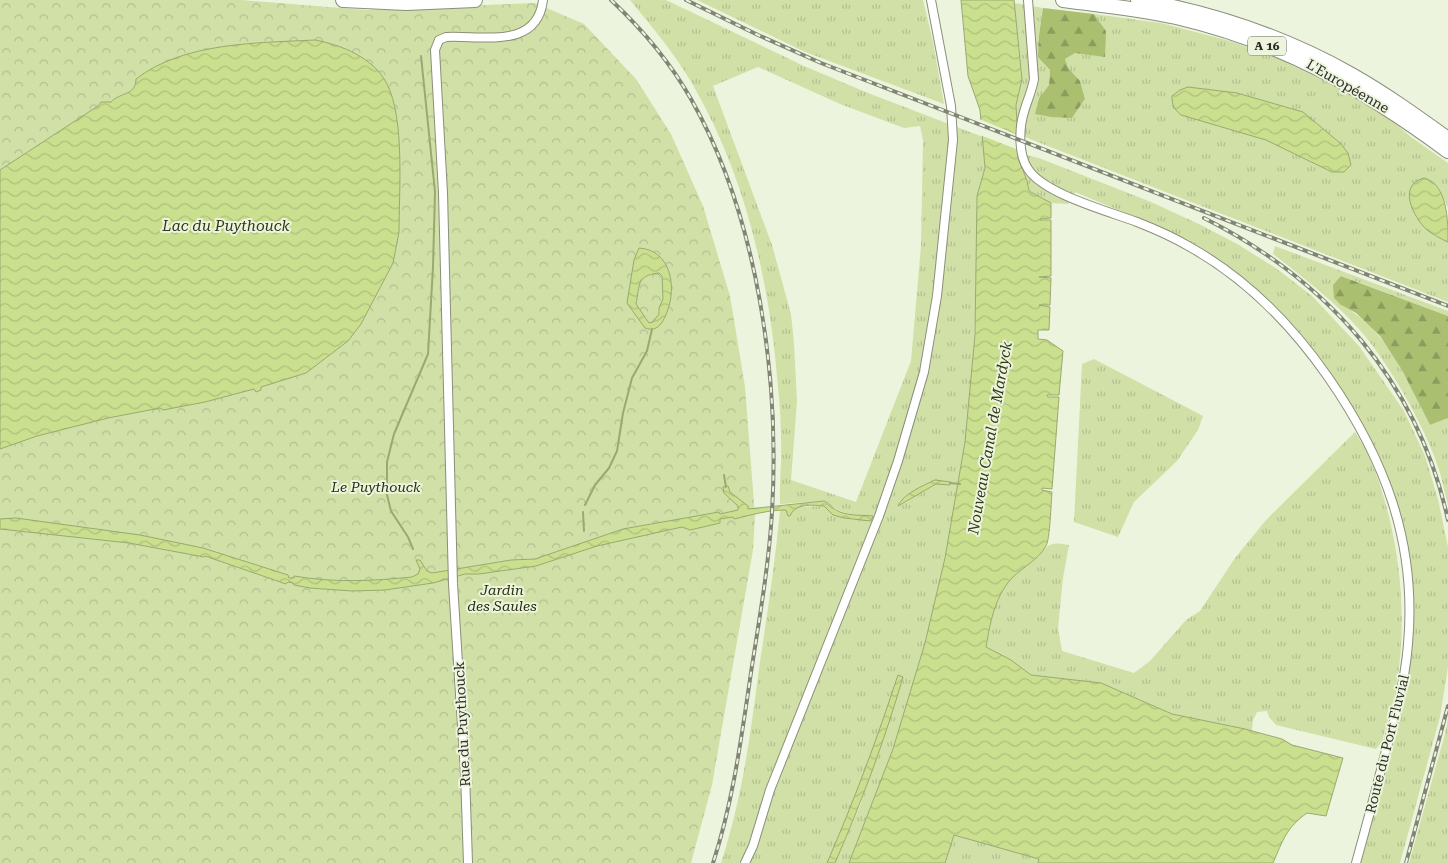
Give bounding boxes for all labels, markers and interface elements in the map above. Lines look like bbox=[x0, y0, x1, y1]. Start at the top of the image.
road number: A 16 bbox=[1248, 36, 1286, 56]
street label: L'Européenne bbox=[1304, 56, 1393, 116]
water label: Lac du Puythouck bbox=[161, 217, 291, 235]
water label: Nouveau Canal de Mardyck bbox=[964, 339, 1016, 537]
park label: Le Puythouck bbox=[330, 479, 421, 495]
park label: Jardin des Saules bbox=[467, 582, 537, 614]
street label: Rue du Puythouck bbox=[451, 661, 473, 787]
street label: Route du Port Fluvial bbox=[1362, 672, 1412, 815]

